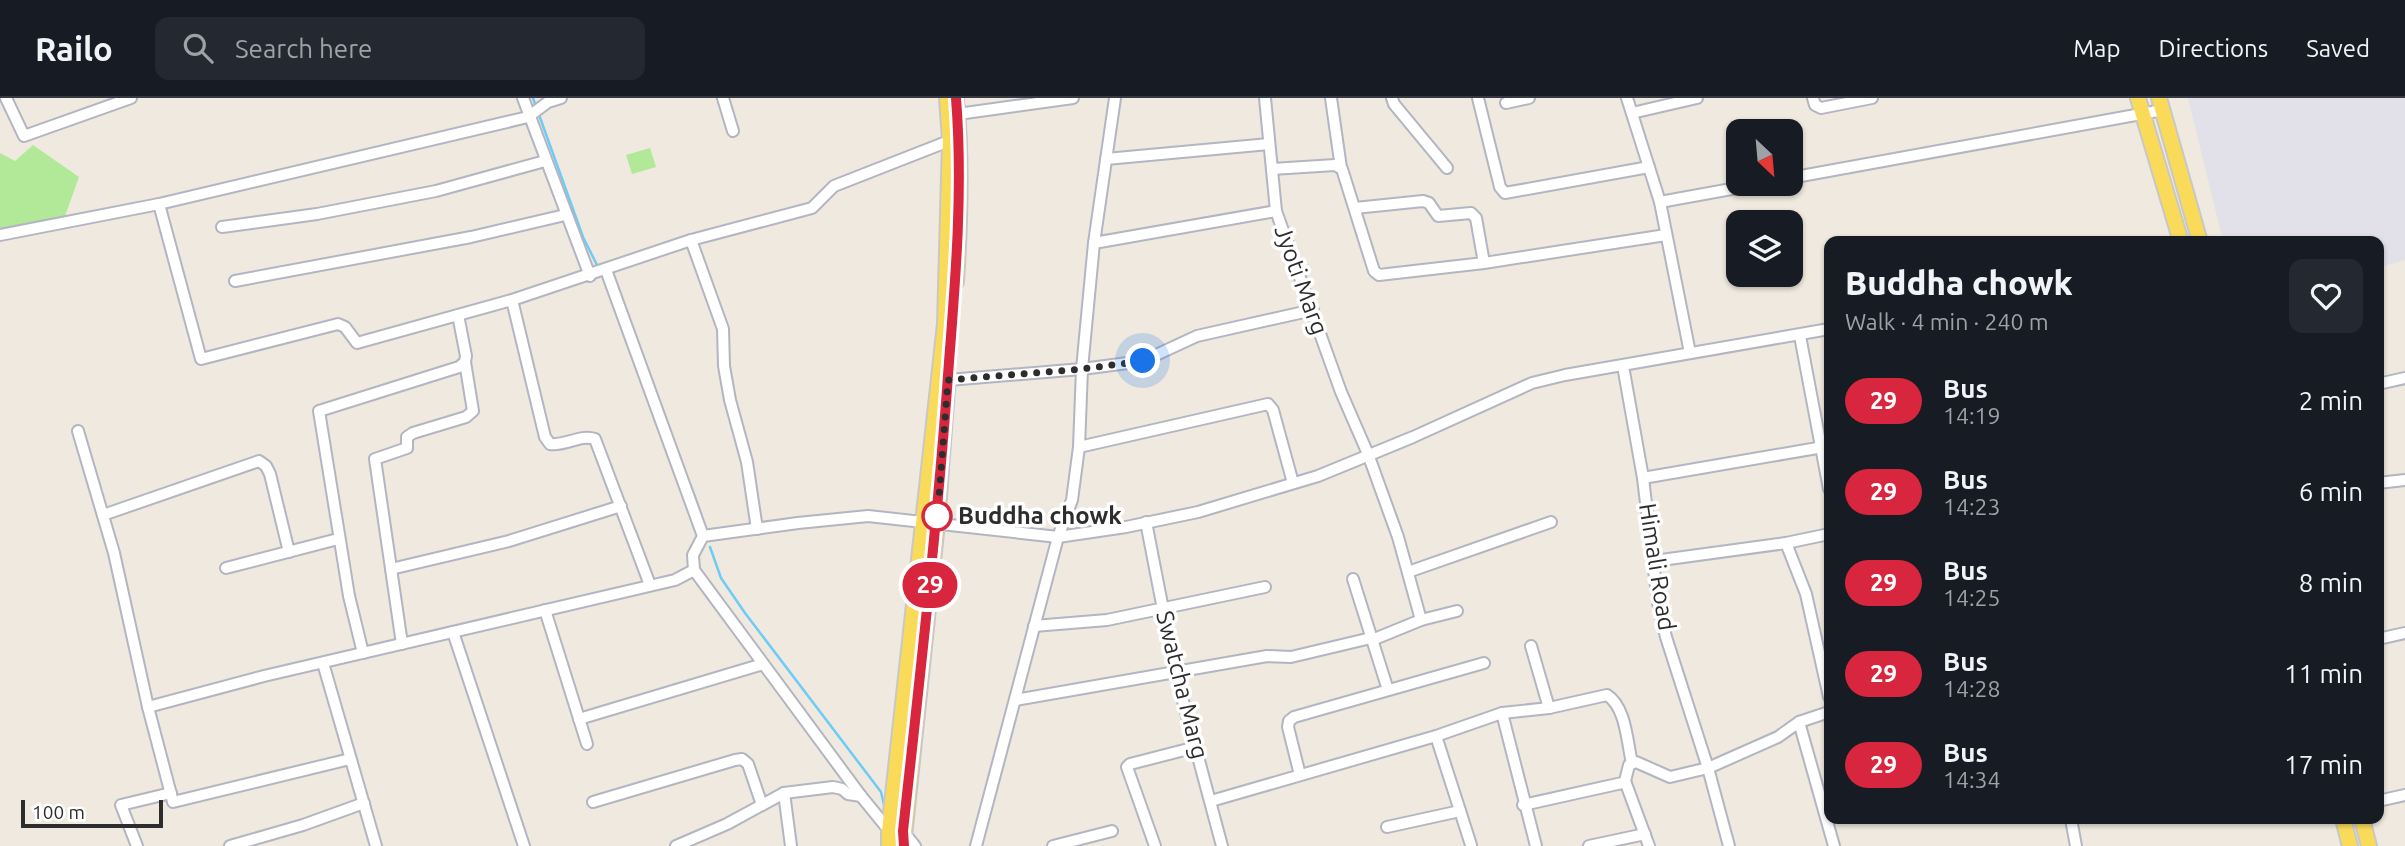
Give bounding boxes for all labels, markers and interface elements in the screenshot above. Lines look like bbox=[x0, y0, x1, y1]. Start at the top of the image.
search box bbox=[155, 17, 645, 80]
icon: search bbox=[179, 29, 217, 67]
text: Railo bbox=[35, 30, 113, 67]
text: Search here bbox=[235, 34, 372, 63]
text: Map bbox=[2073, 35, 2120, 62]
text: Directions bbox=[2158, 35, 2268, 62]
text: Saved bbox=[2306, 35, 2370, 62]
north arrow bbox=[1726, 119, 1802, 196]
map controls bbox=[1726, 119, 1803, 287]
button: layers bbox=[1726, 210, 1803, 287]
street label: Jyoti Marg bbox=[1269, 222, 1334, 338]
button: heart bbox=[2289, 259, 2363, 333]
text: Buddha chowk bbox=[1845, 264, 2073, 301]
text: Walk · 4 min · 240 m bbox=[1845, 309, 2049, 334]
your location bbox=[1125, 343, 1160, 378]
text: Bus bbox=[1943, 374, 1988, 403]
text: 2 min bbox=[2299, 386, 2363, 415]
text: 29 bbox=[1870, 387, 1897, 414]
text: 14:19 bbox=[1943, 403, 2001, 428]
text: Bus bbox=[1943, 465, 1988, 494]
text: 6 min bbox=[2299, 477, 2363, 506]
text: 29 bbox=[1870, 478, 1897, 505]
text: 14:23 bbox=[1943, 494, 2001, 519]
marker: Buddha chowk bbox=[922, 501, 952, 531]
street label: Himali Road bbox=[1634, 501, 1681, 633]
place label: Buddha chowk bbox=[958, 502, 1122, 529]
text: Bus bbox=[1943, 556, 1988, 585]
line badge: 29 bbox=[898, 562, 962, 608]
text: 8 min bbox=[2299, 568, 2363, 597]
text: 29 bbox=[1870, 569, 1897, 596]
text: 29 bbox=[916, 571, 944, 598]
text: 14:25 bbox=[1943, 585, 2001, 610]
street label: Swatcha Marg bbox=[1151, 608, 1214, 762]
text: Bus bbox=[1943, 647, 1988, 676]
text: 11 min bbox=[2284, 659, 2363, 688]
text: 29 bbox=[1870, 660, 1897, 687]
text: 14:28 bbox=[1943, 676, 2001, 701]
text: Bus bbox=[1943, 738, 1988, 767]
text: 17 min bbox=[2284, 750, 2363, 779]
text: 29 bbox=[1870, 751, 1897, 778]
text: 14:34 bbox=[1943, 767, 2001, 792]
scale bar bbox=[21, 797, 163, 829]
text: 100 m bbox=[32, 801, 85, 823]

